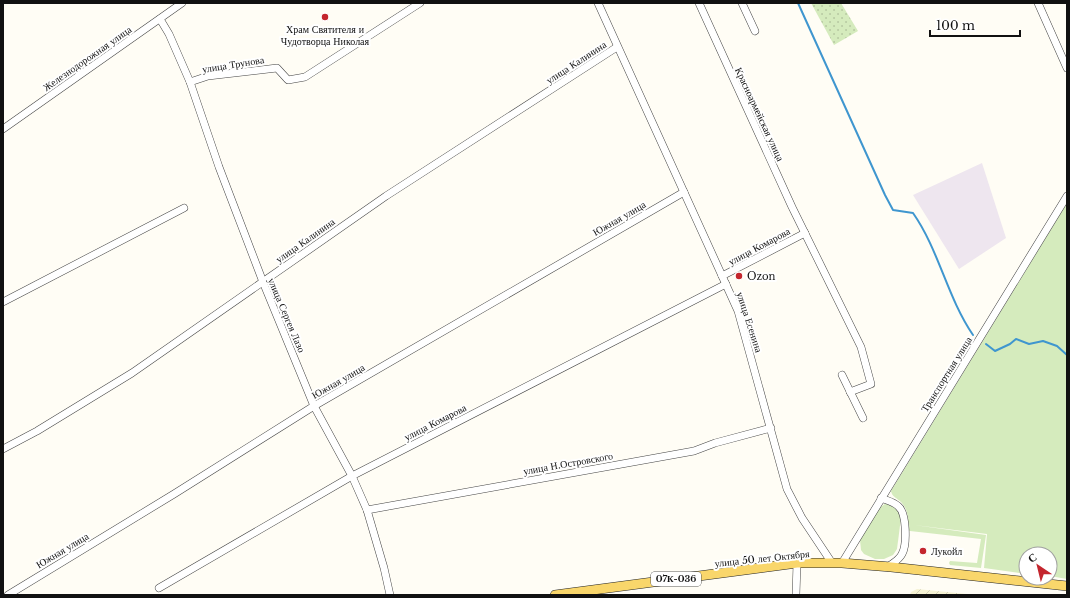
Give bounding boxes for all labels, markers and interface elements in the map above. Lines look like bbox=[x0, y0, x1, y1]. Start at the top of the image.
marker: Храм Святителя и Чудотворца Николая bbox=[320, 12, 330, 22]
scale bar bbox=[930, 12, 1020, 38]
text: 100 m bbox=[936, 18, 975, 33]
street label: Железнодорожная улица bbox=[40, 23, 135, 94]
place label: Храм Святителя и Чудотворца Николая bbox=[281, 23, 370, 48]
street label: улица Калинина bbox=[544, 38, 609, 87]
street label: улица Трунова bbox=[201, 53, 266, 76]
street label: Красноармейская улица bbox=[732, 65, 787, 164]
street label: Южная улица bbox=[590, 198, 649, 239]
street label: улица Калинина bbox=[273, 215, 338, 266]
street label: улица Комарова bbox=[726, 224, 793, 268]
place label: Ozon bbox=[747, 270, 776, 283]
marker: Ozon bbox=[734, 271, 744, 281]
street label: улица Сергея Лазо bbox=[265, 276, 308, 354]
street label: улица Есенина bbox=[734, 290, 766, 355]
street label: Транспортная улица bbox=[918, 334, 975, 414]
street label: Южная улица bbox=[309, 361, 368, 402]
street label: улица Комарова bbox=[402, 401, 469, 444]
street label: улица Н.Островского bbox=[522, 449, 614, 478]
street label: Южная улица bbox=[34, 529, 91, 571]
place label: Лукойл bbox=[931, 545, 962, 558]
marker: Лукойл bbox=[918, 546, 928, 556]
north arrow bbox=[1018, 546, 1058, 586]
street label: улица 50 лет Октября bbox=[714, 547, 811, 570]
text: С bbox=[1025, 550, 1040, 566]
road number: 07К-036 bbox=[651, 572, 701, 586]

